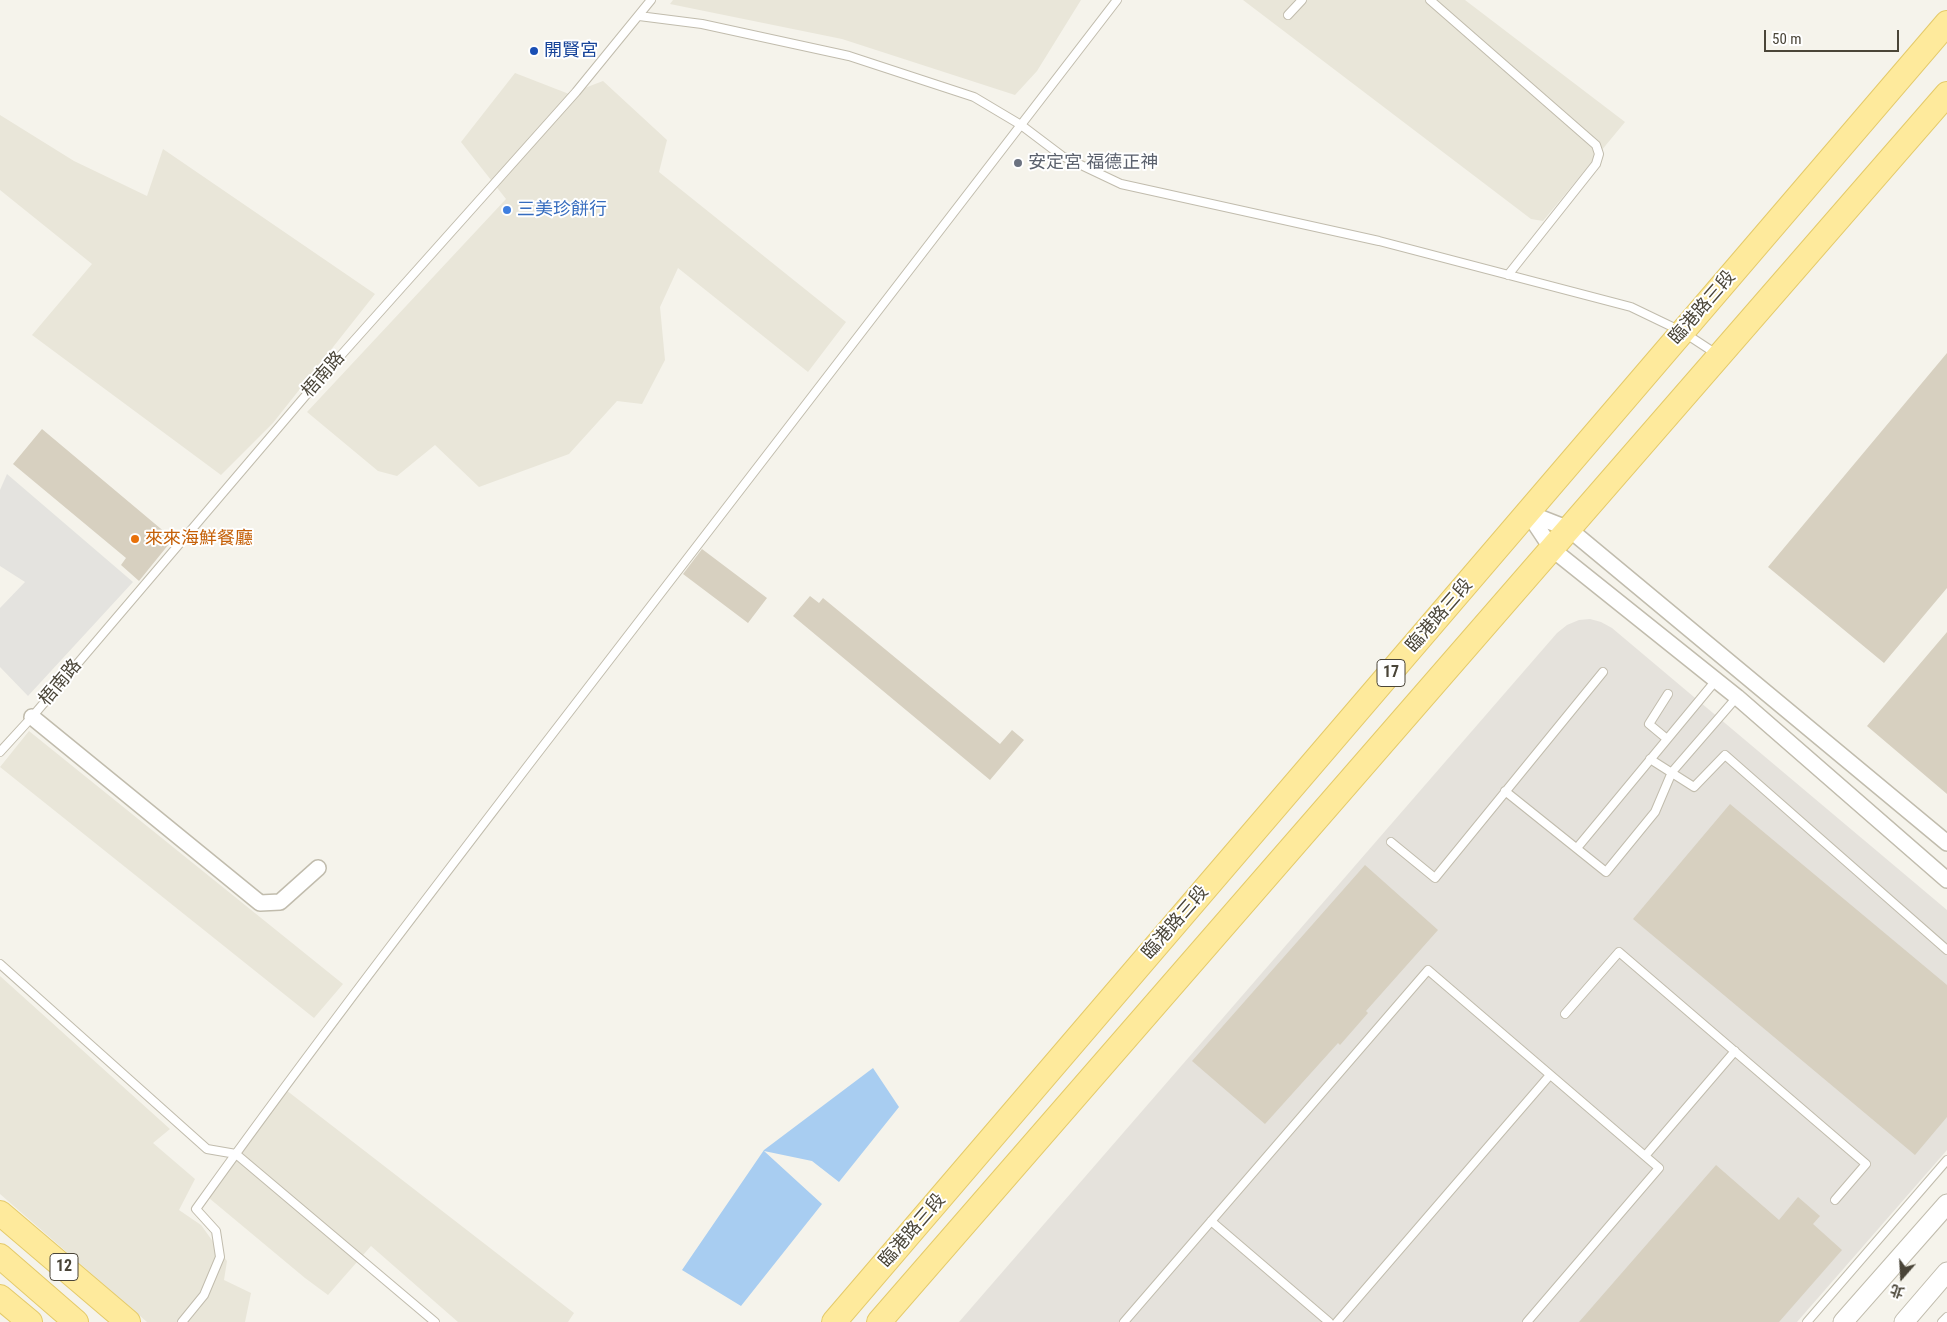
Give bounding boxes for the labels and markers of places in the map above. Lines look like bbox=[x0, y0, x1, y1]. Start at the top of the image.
place label: 開賢宮 bbox=[544, 40, 598, 62]
marker: 開賢宮 bbox=[528, 45, 540, 57]
place label: 安定宮 福德正神 bbox=[1028, 152, 1158, 174]
marker: 安定宮 福德正神 bbox=[1012, 157, 1024, 169]
place label: 三美珍餅行 bbox=[517, 199, 607, 221]
marker: 三美珍餅行 bbox=[501, 204, 513, 216]
place label: 來來海鮮餐廳 bbox=[145, 528, 253, 550]
marker: 來來海鮮餐廳 bbox=[129, 533, 141, 545]

